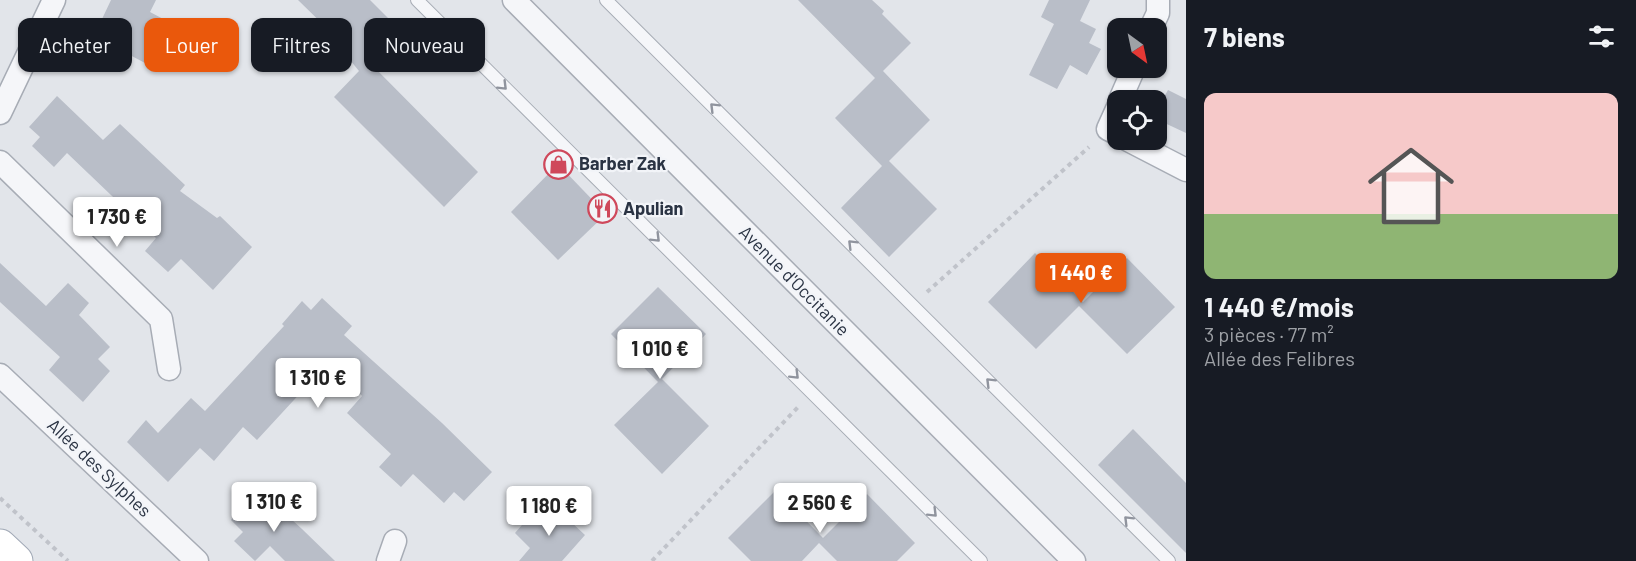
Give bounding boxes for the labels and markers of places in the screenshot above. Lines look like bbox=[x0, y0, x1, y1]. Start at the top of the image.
shop icon: Barber Zak bbox=[542, 148, 574, 180]
place label: Barber Zak bbox=[579, 152, 666, 174]
restaurant icon: Apulian bbox=[586, 193, 618, 225]
pin: 1 730 € bbox=[62, 197, 172, 248]
place label: Apulian bbox=[623, 197, 683, 219]
pin: 1 440 € bbox=[1026, 253, 1136, 304]
pin: 1 010 € bbox=[605, 329, 715, 380]
pin: 1 310 € bbox=[263, 358, 373, 409]
pin: 1 310 € bbox=[219, 482, 329, 533]
pin: 2 560 € bbox=[765, 483, 875, 534]
pin: 1 180 € bbox=[494, 486, 604, 537]

